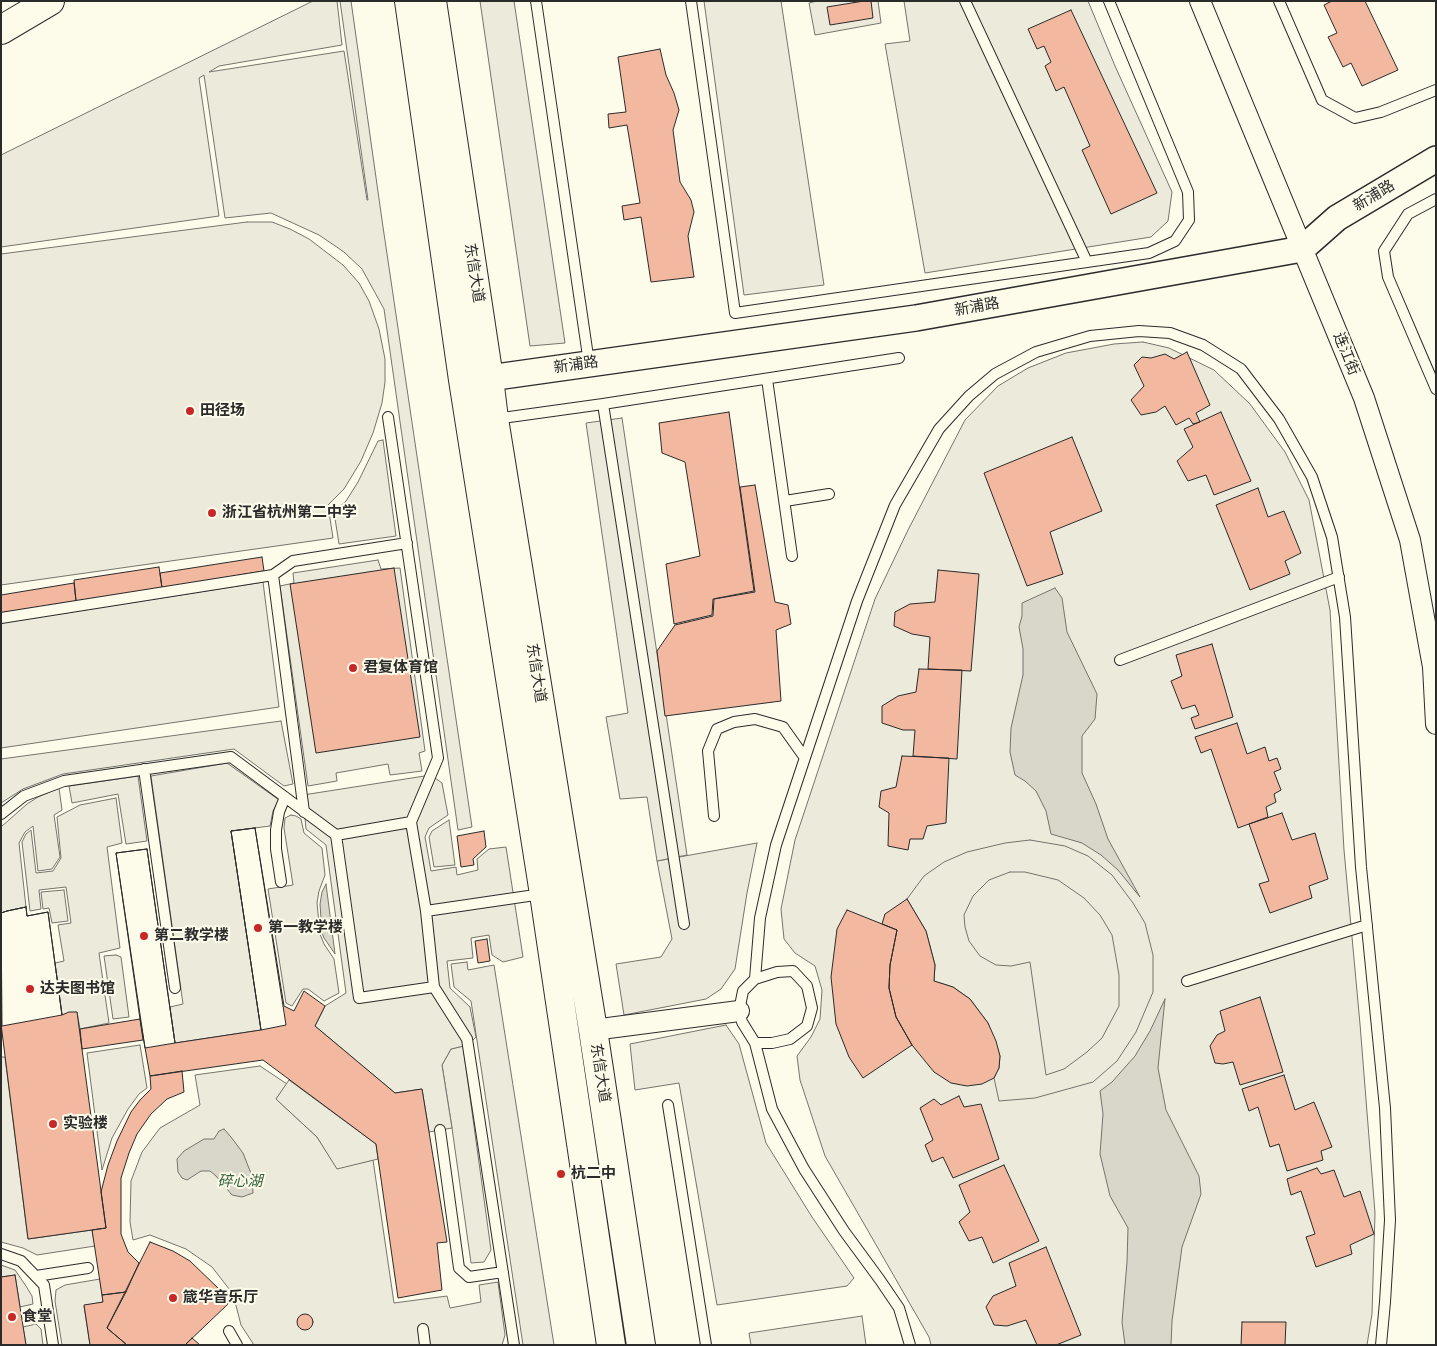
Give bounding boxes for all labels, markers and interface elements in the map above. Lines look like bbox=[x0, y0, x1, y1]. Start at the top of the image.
street label: 新浦路 bbox=[1350, 177, 1398, 215]
street label: 东信大道 bbox=[460, 242, 488, 304]
street label: 新浦路 bbox=[953, 294, 1001, 320]
street label: 连江街 bbox=[1329, 330, 1363, 378]
street label: 新浦路 bbox=[552, 353, 600, 377]
place label: 田径场 bbox=[200, 402, 245, 420]
marker: 田径场 bbox=[184, 405, 196, 417]
place label: 浙江省杭州第二中学 bbox=[222, 504, 357, 522]
marker: 浙江省杭州第二中学 bbox=[206, 507, 218, 519]
street label: 东信大道 bbox=[522, 642, 550, 704]
place label: 君复体育馆 bbox=[363, 659, 438, 677]
marker: 君复体育馆 bbox=[347, 662, 359, 674]
place label: 第一教学楼 bbox=[268, 919, 343, 937]
marker: 第一教学楼 bbox=[252, 922, 264, 934]
place label: 第二教学楼 bbox=[154, 927, 229, 945]
marker: 第二教学楼 bbox=[138, 930, 150, 942]
place label: 达夫图书馆 bbox=[40, 980, 115, 998]
marker: 达夫图书馆 bbox=[24, 983, 36, 995]
street label: 东信大道 bbox=[586, 1042, 614, 1104]
place label: 实验楼 bbox=[63, 1115, 108, 1133]
marker: 实验楼 bbox=[47, 1118, 59, 1130]
place label: 杭二中 bbox=[571, 1165, 616, 1183]
marker: 杭二中 bbox=[555, 1168, 567, 1180]
park label: 碎心湖 bbox=[218, 1173, 262, 1191]
place label: 箴华音乐厅 bbox=[183, 1289, 258, 1307]
marker: 箴华音乐厅 bbox=[167, 1292, 179, 1304]
place label: 食堂 bbox=[22, 1308, 52, 1326]
marker: 食堂 bbox=[6, 1311, 18, 1323]

